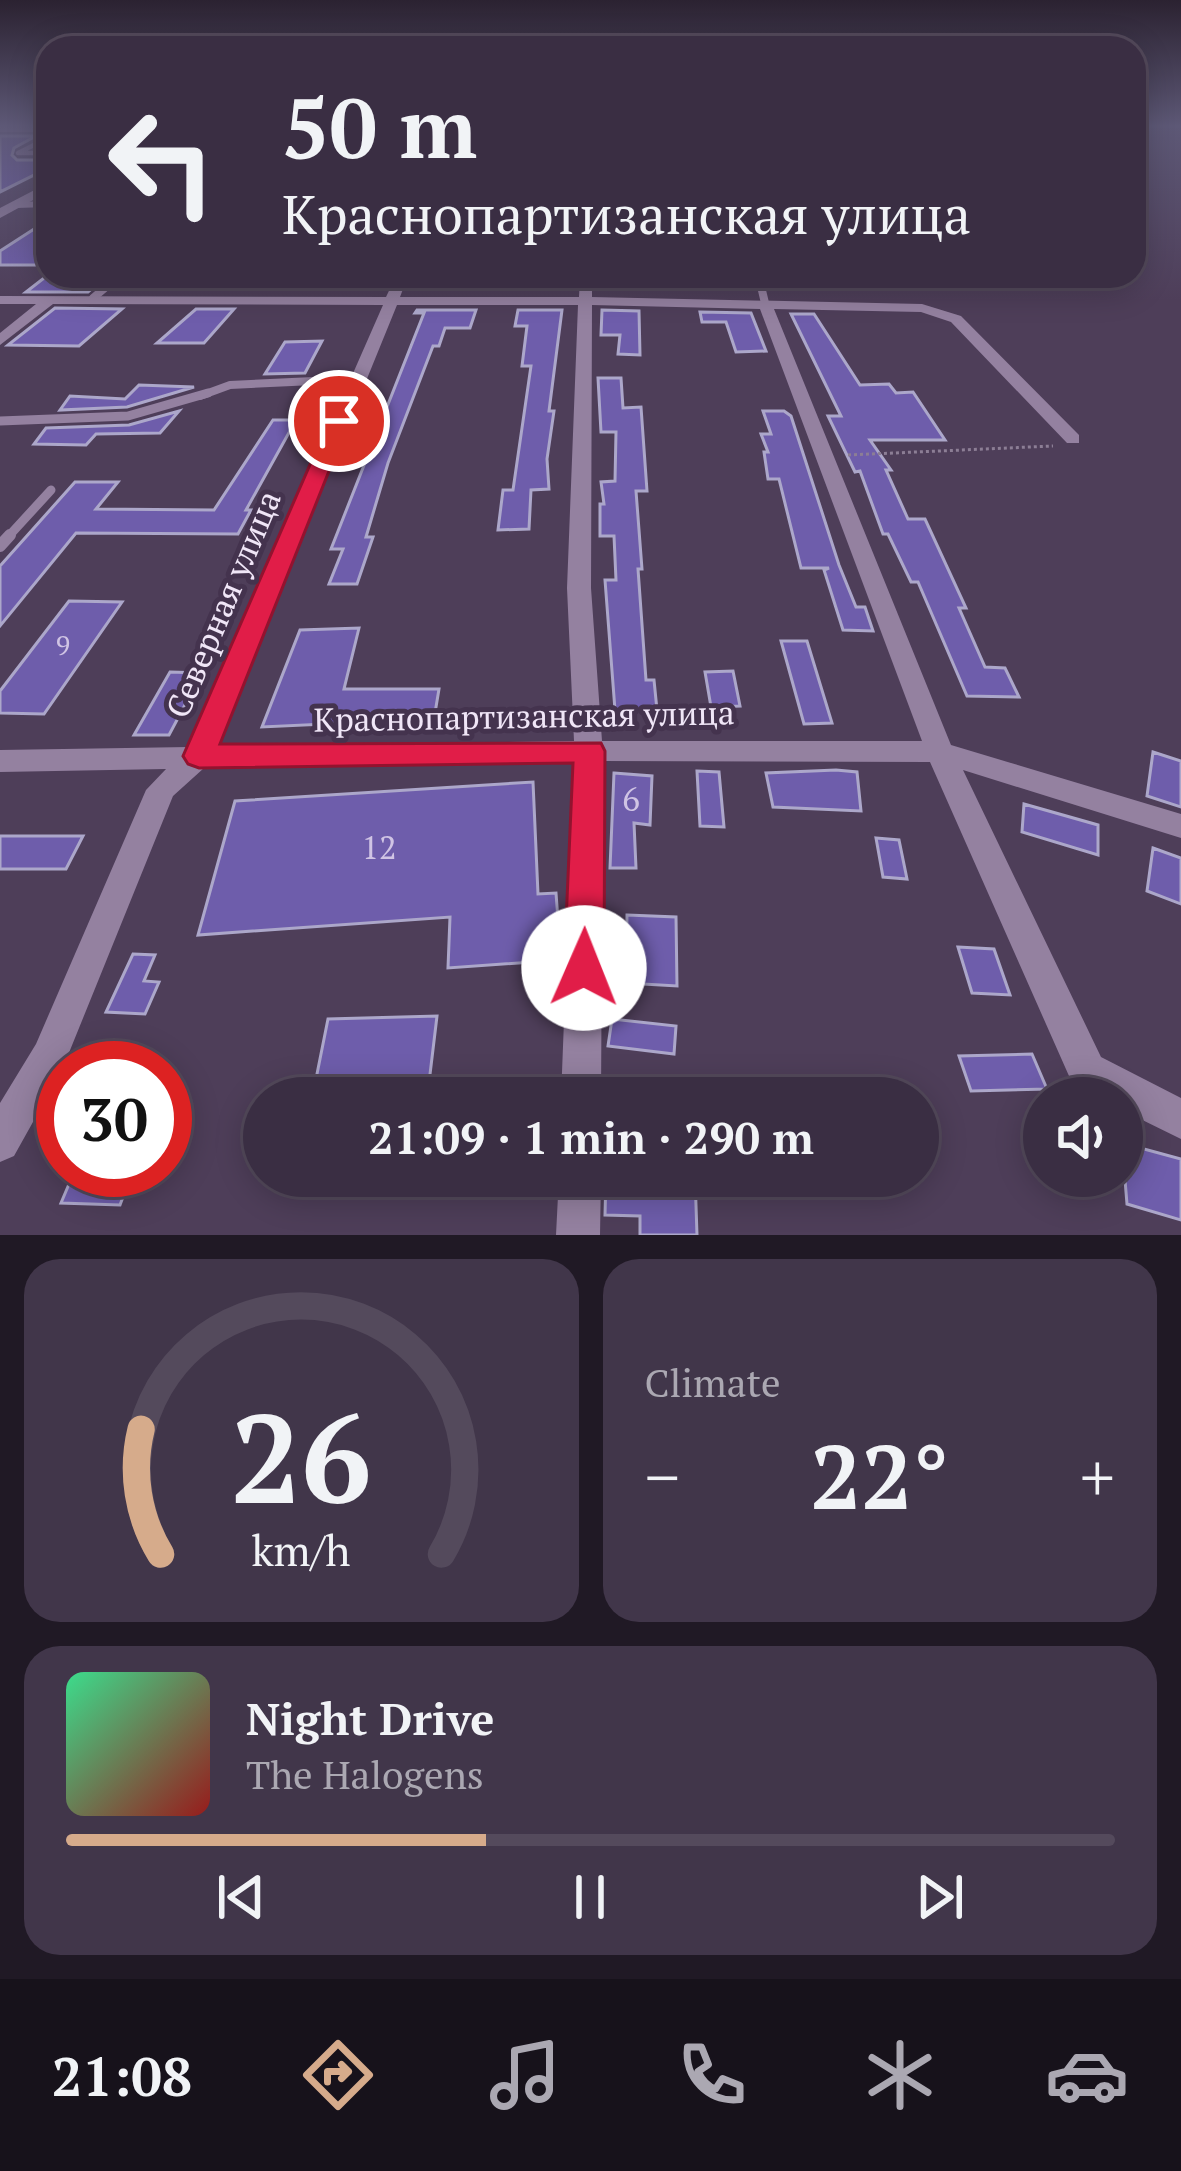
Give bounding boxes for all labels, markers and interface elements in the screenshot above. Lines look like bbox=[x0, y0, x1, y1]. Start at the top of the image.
text: 50 m bbox=[282, 71, 477, 182]
icon: left bbox=[84, 84, 240, 240]
text: Краснопартизанская улица bbox=[282, 178, 971, 249]
pin bbox=[288, 370, 390, 472]
icon: arrive bbox=[306, 388, 372, 454]
street label: Северная улица bbox=[155, 484, 290, 724]
house number: 9 bbox=[56, 627, 70, 663]
street label: Краснопартизанская улица bbox=[313, 690, 735, 741]
house number: 6 bbox=[622, 777, 640, 820]
house number: 12 bbox=[361, 825, 397, 868]
position arrow bbox=[521, 905, 647, 1031]
speed limit sign: 30 bbox=[36, 1041, 192, 1197]
map controls bbox=[1023, 1077, 1143, 1197]
button: sound bbox=[1023, 1077, 1143, 1197]
text: 21:09 · 1 min · 290 m bbox=[368, 1107, 814, 1167]
text: Climate bbox=[645, 1356, 781, 1408]
text: 26 bbox=[231, 1373, 372, 1539]
text: 22° bbox=[810, 1415, 949, 1535]
text: − bbox=[645, 1432, 680, 1520]
text: + bbox=[1080, 1432, 1115, 1520]
text: km/h bbox=[252, 1520, 351, 1577]
text: Night Drive bbox=[246, 1688, 495, 1748]
text: The Halogens bbox=[246, 1748, 484, 1800]
icon: previous bbox=[208, 1864, 274, 1930]
icon: pause bbox=[557, 1864, 623, 1930]
icon: next bbox=[907, 1864, 973, 1930]
icon: directions bbox=[296, 2033, 380, 2117]
icon: music bbox=[483, 2033, 567, 2117]
icon: phone bbox=[670, 2033, 754, 2117]
icon: climate bbox=[858, 2033, 942, 2117]
icon: car bbox=[1045, 2033, 1129, 2117]
text: 21:08 bbox=[52, 2040, 192, 2111]

